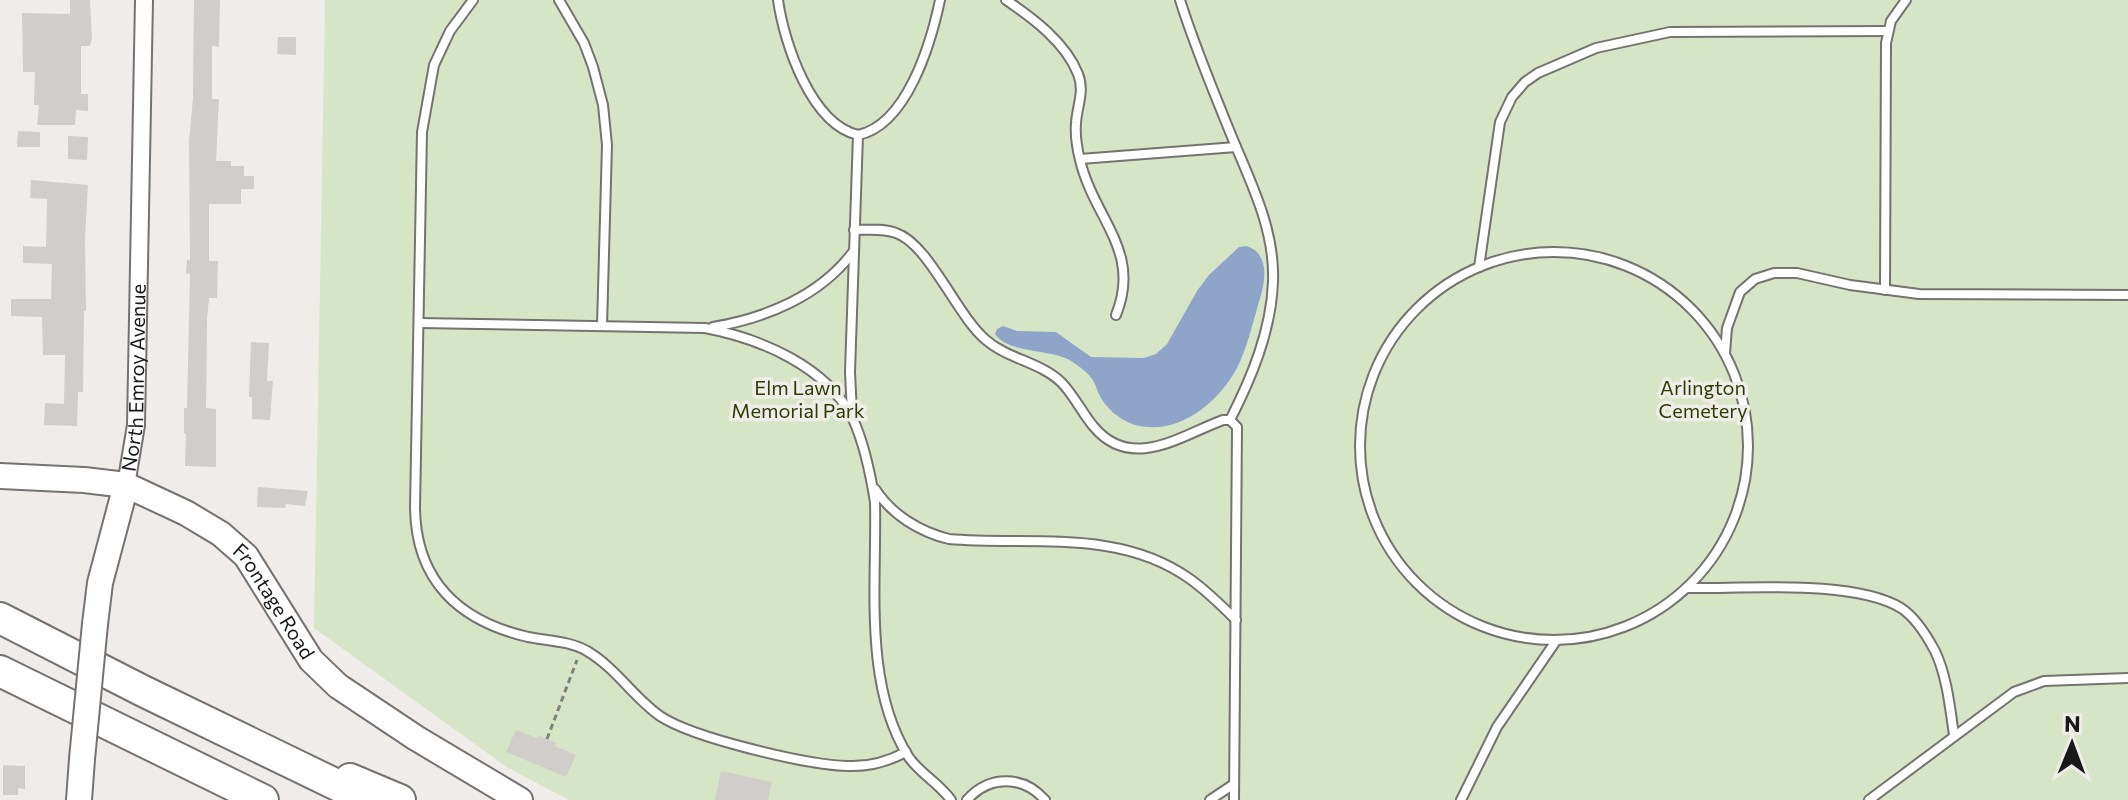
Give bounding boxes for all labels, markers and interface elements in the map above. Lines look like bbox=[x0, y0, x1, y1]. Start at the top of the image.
street label: North Emroy Avenue bbox=[115, 284, 150, 473]
park label: Elm Lawn Memorial Park bbox=[731, 375, 865, 422]
park label: Arlington Cemetery bbox=[1658, 375, 1748, 422]
street label: Frontage Road bbox=[229, 538, 320, 663]
north arrow bbox=[2032, 704, 2112, 784]
text: N bbox=[2064, 710, 2081, 737]

